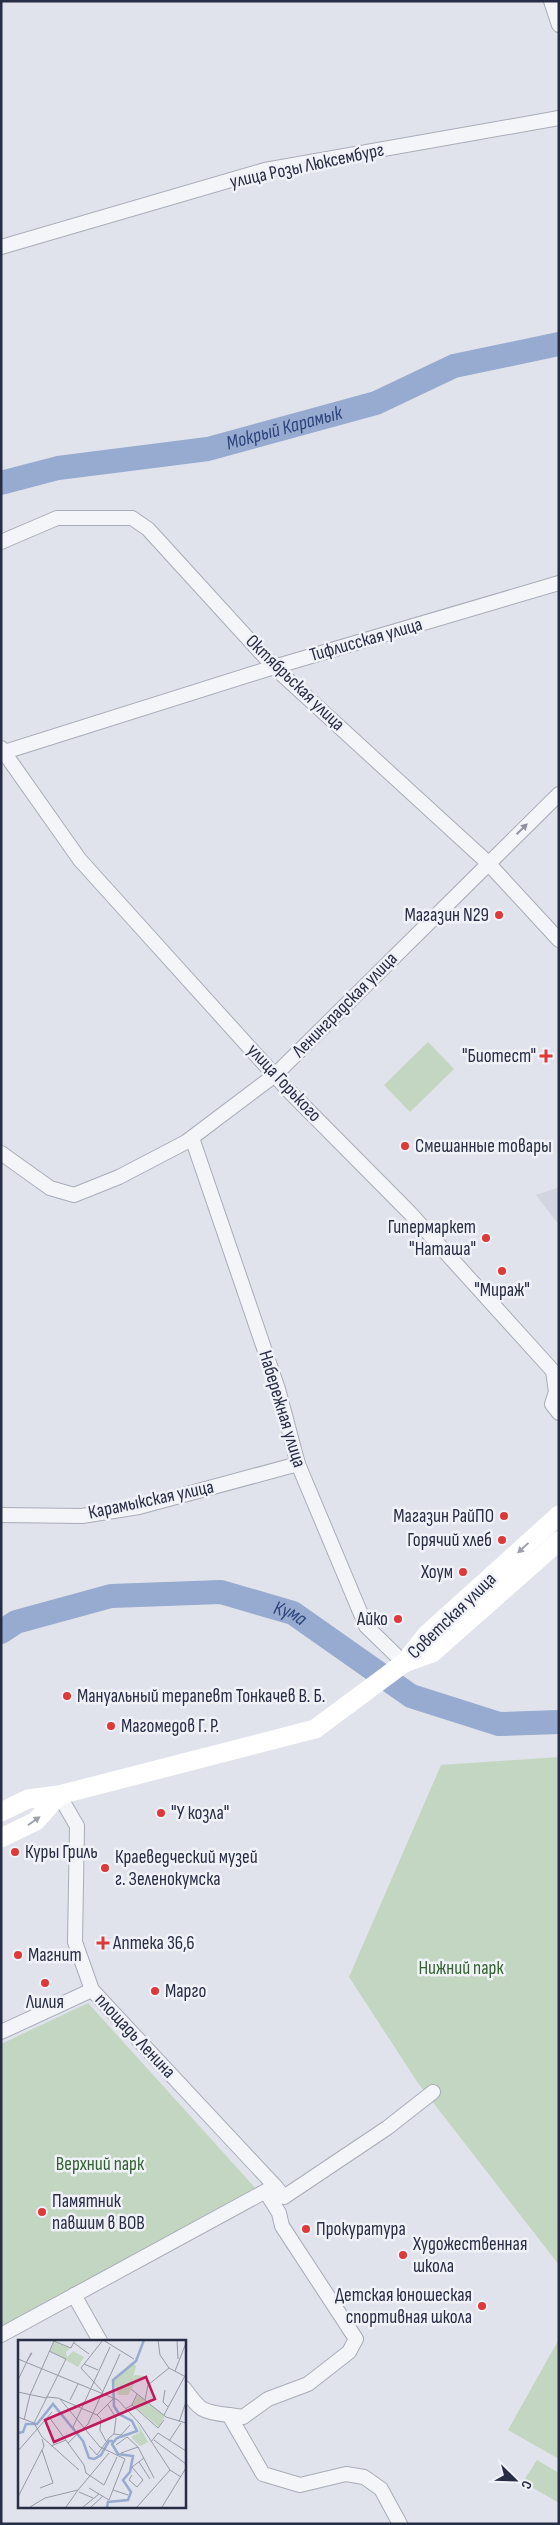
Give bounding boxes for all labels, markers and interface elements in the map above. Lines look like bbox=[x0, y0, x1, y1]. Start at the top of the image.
street label: улица Розы Люксембург bbox=[228, 138, 386, 194]
water label: Мокрый Карамык bbox=[223, 400, 346, 455]
street label: Тифлисская улица bbox=[307, 613, 425, 667]
street label: Октябрьская улица bbox=[241, 630, 349, 736]
one-way arrow bbox=[516, 823, 528, 835]
place label: Магазин N29 bbox=[404, 904, 489, 927]
marker: Магазин N29 bbox=[493, 909, 505, 921]
street label: Ленинградская улица bbox=[287, 948, 402, 1063]
street label: улица Горького bbox=[242, 1039, 326, 1127]
place label: "Биотест" bbox=[462, 1045, 536, 1068]
marker: "Биотест" bbox=[540, 1050, 552, 1062]
place label: Смешанные товары bbox=[415, 1135, 552, 1158]
marker: Смешанные товары bbox=[399, 1140, 411, 1152]
place label: Гипермаркет "Наташа" bbox=[388, 1216, 476, 1261]
marker: Гипермаркет "Наташа" bbox=[480, 1232, 492, 1244]
marker: "Мираж" bbox=[496, 1265, 508, 1277]
place label: "Мираж" bbox=[474, 1279, 530, 1302]
street label: Набережная улица bbox=[253, 1348, 311, 1470]
street label: Карамыкская улица bbox=[86, 1475, 216, 1525]
place label: Магазин РайПО bbox=[393, 1505, 494, 1528]
marker: Магазин РайПО bbox=[498, 1510, 510, 1522]
place label: Горячий хлеб bbox=[407, 1529, 492, 1552]
marker: Горячий хлеб bbox=[496, 1534, 508, 1546]
one-way arrow bbox=[517, 1542, 529, 1554]
place label: Хоум bbox=[420, 1561, 453, 1584]
marker: Хоум bbox=[457, 1566, 469, 1578]
street label: Советская улица bbox=[403, 1568, 501, 1664]
water label: Кума bbox=[271, 1596, 312, 1631]
place label: Айко bbox=[356, 1608, 388, 1631]
marker: Айко bbox=[392, 1613, 404, 1625]
place label: Мануальный терапевт Тонкачев В. Б. bbox=[77, 1685, 325, 1708]
marker: Мануальный терапевт Тонкачев В. Б. bbox=[61, 1690, 73, 1702]
place label: Магомедов Г. Р. bbox=[121, 1715, 219, 1738]
marker: Магомедов Г. Р. bbox=[105, 1720, 117, 1732]
place label: "У козла" bbox=[171, 1802, 229, 1825]
marker: "У козла" bbox=[155, 1807, 167, 1819]
one-way arrow bbox=[27, 1816, 41, 1826]
place label: Куры Гриль bbox=[25, 1841, 98, 1864]
marker: Куры Гриль bbox=[9, 1846, 21, 1858]
place label: Краеведческий музей г. Зеленокумска bbox=[115, 1846, 258, 1891]
marker: Краеведческий музей г. Зеленокумска bbox=[99, 1862, 111, 1874]
place label: Аптека 36,6 bbox=[112, 1932, 195, 1955]
marker: Аптека 36,6 bbox=[97, 1937, 109, 1949]
place label: Магнит bbox=[28, 1944, 82, 1967]
marker: Магнит bbox=[12, 1949, 24, 1961]
park label: Нижний парк bbox=[418, 1957, 504, 1980]
marker: Лилия bbox=[39, 1977, 51, 1989]
place label: Марго bbox=[165, 1980, 206, 2003]
marker: Марго bbox=[149, 1985, 161, 1997]
street label: площадь Ленина bbox=[90, 1989, 180, 2083]
place label: Лилия bbox=[25, 1991, 64, 2014]
park label: Верхний парк bbox=[56, 2153, 145, 2176]
place label: Памятник павшим в ВОВ bbox=[52, 2190, 145, 2235]
marker: Памятник павшим в ВОВ bbox=[36, 2206, 48, 2218]
place label: Прокуратура bbox=[316, 2218, 406, 2241]
marker: Прокуратура bbox=[300, 2223, 312, 2235]
place label: Художественная школа bbox=[412, 2233, 527, 2278]
marker: Художественная школа bbox=[397, 2249, 409, 2261]
place label: Детская юношеская спортивная школа bbox=[335, 2284, 472, 2329]
marker: Детская юношеская спортивная школа bbox=[476, 2300, 488, 2312]
inset map bbox=[18, 2340, 185, 2508]
north arrow bbox=[490, 2455, 540, 2505]
text: С bbox=[517, 2478, 536, 2492]

